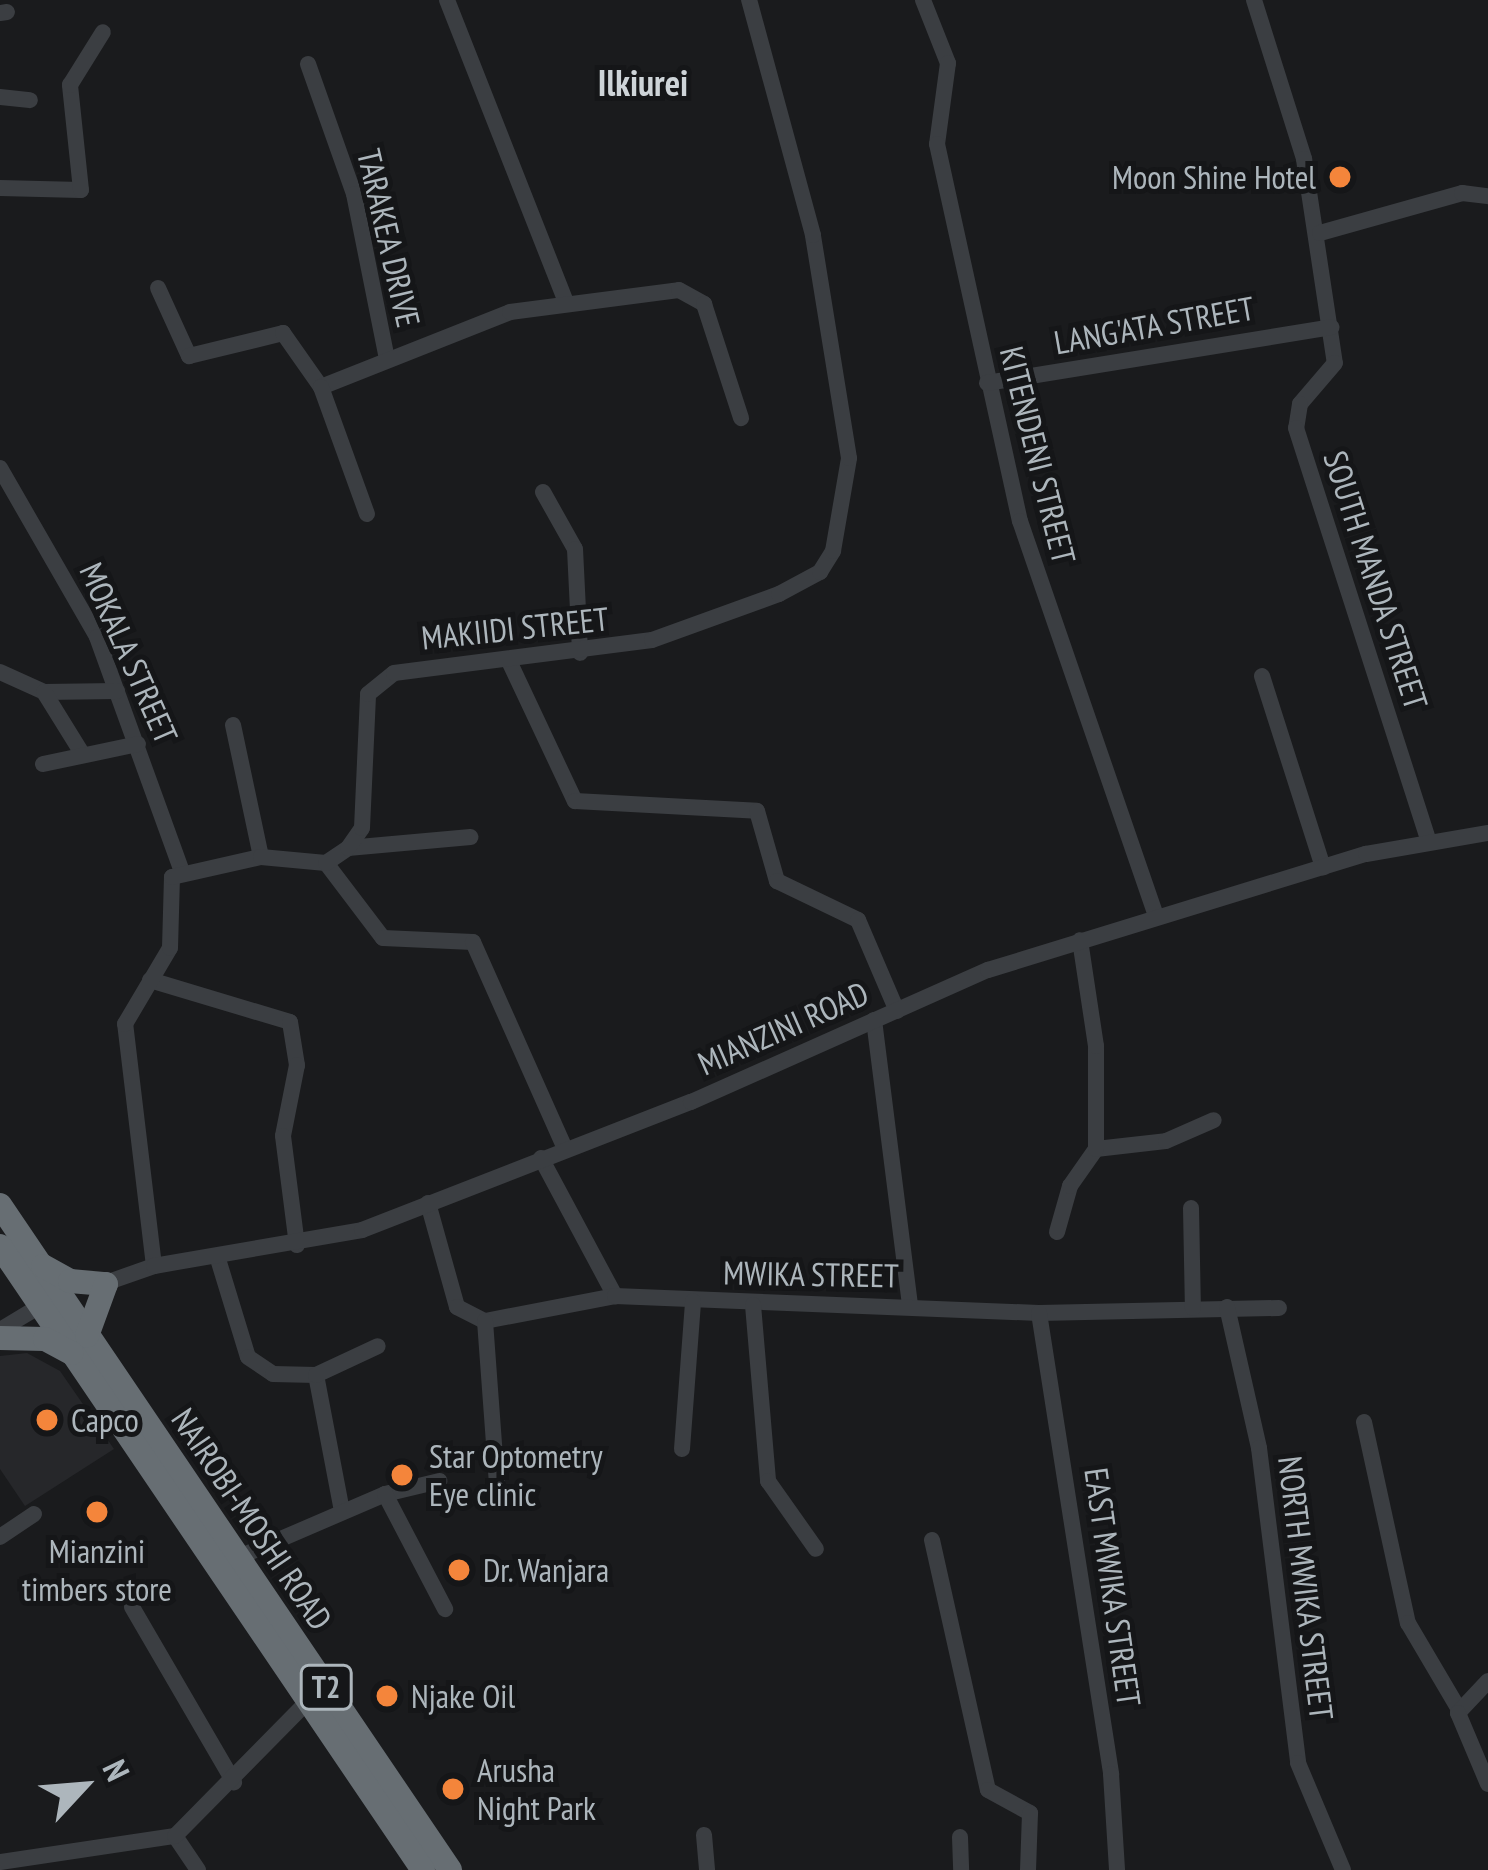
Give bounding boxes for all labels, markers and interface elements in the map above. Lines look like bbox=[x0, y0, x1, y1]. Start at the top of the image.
district label: Ilkiurei bbox=[598, 61, 688, 105]
street label: TARAKEA DRIVE bbox=[349, 145, 429, 331]
place label: Moon Shine Hotel bbox=[1112, 157, 1316, 197]
marker: Moon Shine Hotel bbox=[1327, 164, 1353, 190]
street label: LANG'ATA STREET bbox=[1050, 288, 1258, 362]
street label: KITENDENI STREET bbox=[992, 342, 1084, 568]
street label: SOUTH MANDA STREET bbox=[1315, 445, 1437, 715]
street label: MOKALA STREET bbox=[71, 556, 187, 750]
street label: MAKIIDI STREET bbox=[419, 598, 611, 658]
street label: MIANZINI ROAD bbox=[692, 973, 874, 1083]
street label: MWIKA STREET bbox=[722, 1253, 900, 1295]
place label: Capco bbox=[71, 1400, 139, 1440]
street label: NAIROBI-MOSHI ROAD bbox=[163, 1401, 341, 1637]
marker: Capco bbox=[34, 1407, 60, 1433]
place label: Star Optometry Eye clinic bbox=[429, 1436, 603, 1514]
street label: NORTH MWIKA STREET bbox=[1270, 1453, 1342, 1723]
marker: Star Optometry Eye clinic bbox=[386, 1459, 418, 1491]
street label: EAST MWIKA STREET bbox=[1077, 1464, 1149, 1710]
marker: Mianzini timbers store bbox=[84, 1499, 110, 1525]
place label: Mianzini timbers store bbox=[22, 1531, 172, 1609]
place label: Dr. Wanjara bbox=[483, 1550, 612, 1590]
marker: Dr. Wanjara bbox=[446, 1557, 472, 1583]
road number: T2 bbox=[299, 1663, 353, 1711]
place label: Njake Oil bbox=[411, 1676, 515, 1716]
marker: Njake Oil bbox=[374, 1683, 400, 1709]
north arrow bbox=[24, 1726, 144, 1846]
place label: Arusha Night Park bbox=[477, 1750, 596, 1828]
text: N bbox=[94, 1753, 140, 1787]
marker: Arusha Night Park bbox=[440, 1776, 466, 1802]

